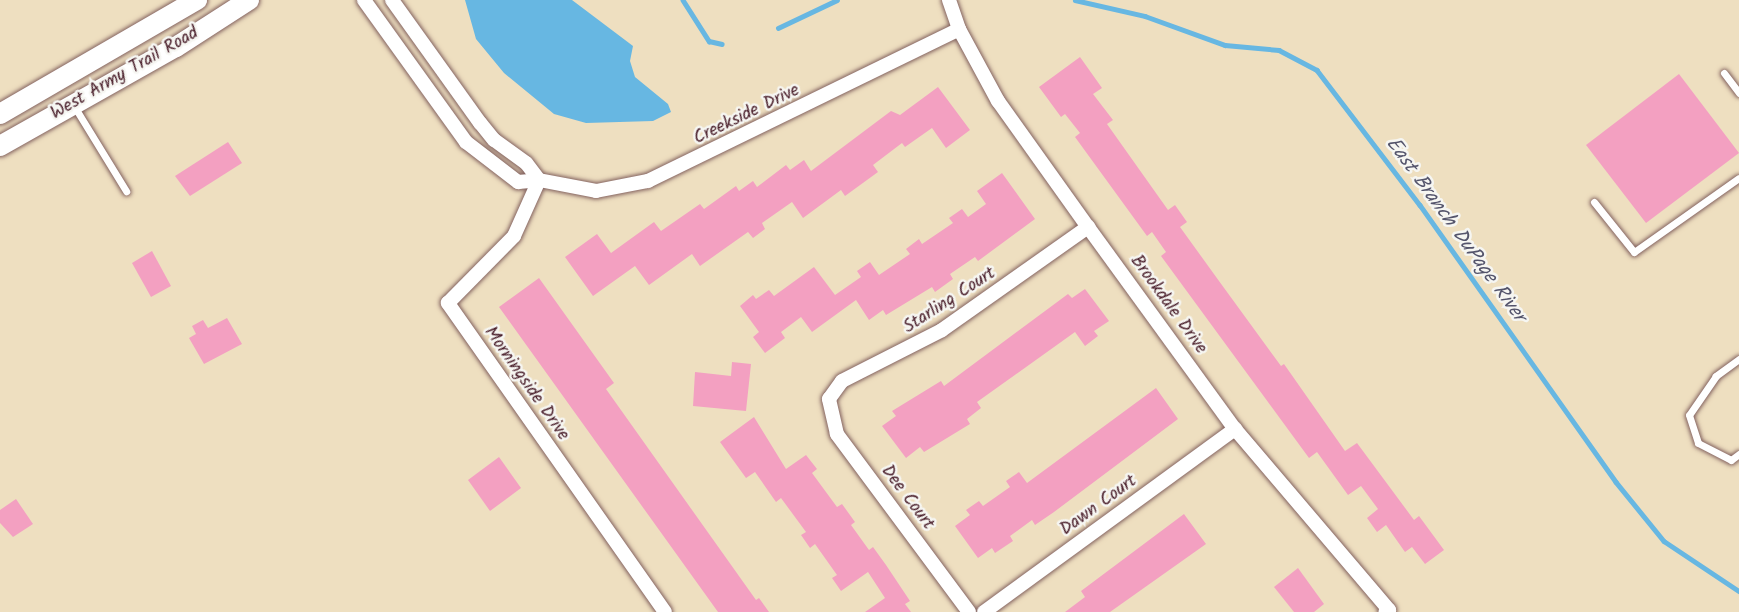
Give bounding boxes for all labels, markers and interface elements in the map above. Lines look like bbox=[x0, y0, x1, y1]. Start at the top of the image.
street label: West Army Trail Road bbox=[47, 23, 203, 125]
street label: Creekside Drive bbox=[691, 80, 803, 150]
water label: East Branch DuPage River bbox=[1380, 133, 1530, 327]
street label: Brookdale Drive bbox=[1125, 251, 1211, 359]
street label: Starling Court bbox=[900, 263, 1000, 339]
street label: Morningside Drive bbox=[479, 323, 573, 445]
street label: Dee Court bbox=[876, 461, 938, 535]
street label: Dawn Court bbox=[1056, 471, 1142, 541]

